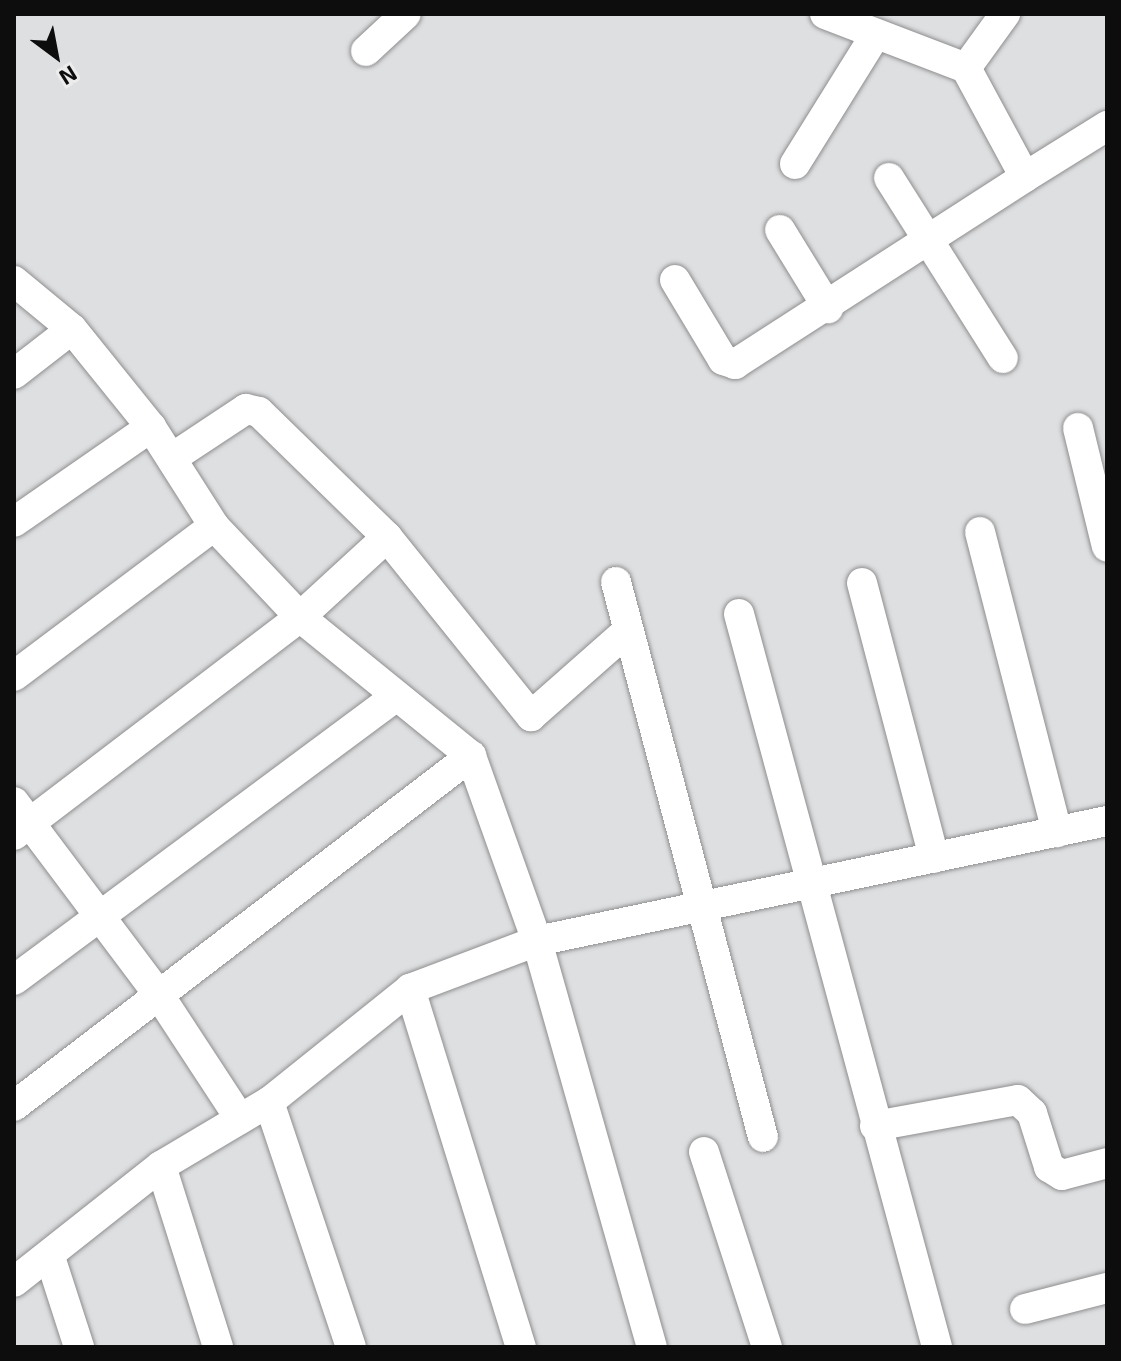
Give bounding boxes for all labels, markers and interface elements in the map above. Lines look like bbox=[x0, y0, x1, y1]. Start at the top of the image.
north arrow bbox=[16, 16, 96, 96]
text: N bbox=[55, 61, 82, 92]

